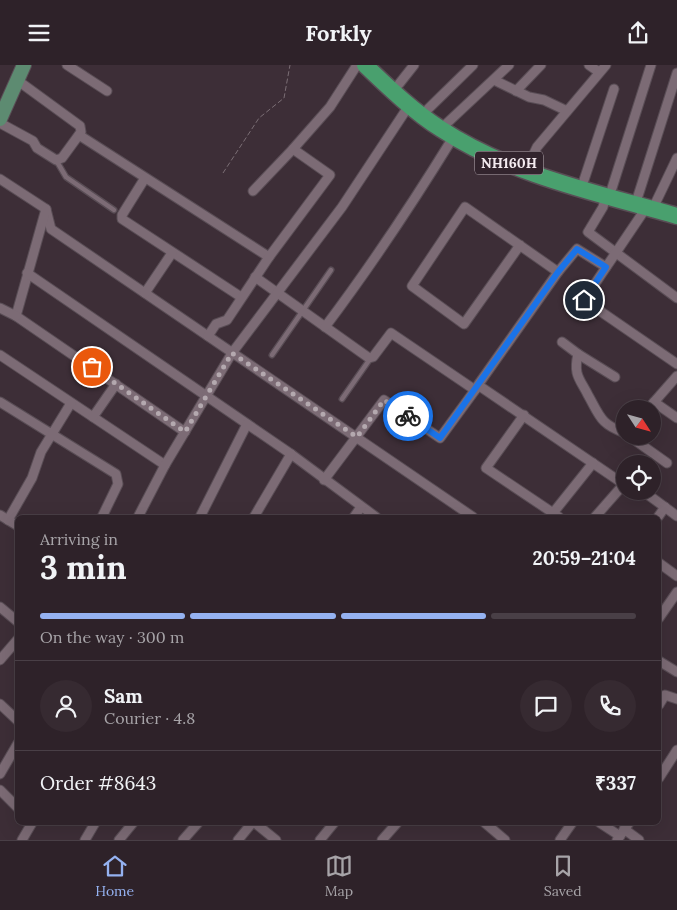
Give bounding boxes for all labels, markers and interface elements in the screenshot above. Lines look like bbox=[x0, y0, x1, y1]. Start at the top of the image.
icon: menu bbox=[25, 19, 53, 47]
text: Forkly bbox=[305, 19, 372, 47]
icon: share bbox=[624, 19, 652, 47]
road number: NH160H bbox=[475, 151, 543, 175]
pin bbox=[563, 279, 605, 321]
icon: home bbox=[570, 286, 598, 314]
pin bbox=[71, 346, 113, 388]
icon: bag bbox=[78, 353, 106, 381]
courier bbox=[383, 391, 433, 441]
north arrow bbox=[616, 400, 661, 445]
map controls bbox=[616, 400, 661, 500]
icon: bike bbox=[394, 402, 422, 430]
button: locate bbox=[616, 455, 661, 500]
text: Arriving in bbox=[40, 529, 118, 549]
text: 20:59–21:04 bbox=[533, 546, 636, 570]
text: 3 min bbox=[40, 547, 127, 588]
text: On the way · 300 m bbox=[40, 627, 184, 647]
button: person bbox=[40, 680, 92, 732]
button: chat bbox=[520, 680, 572, 732]
button: phone bbox=[584, 680, 636, 732]
text: Sam bbox=[104, 684, 143, 708]
text: Courier · 4.8 bbox=[104, 708, 195, 728]
text: Order #8643 bbox=[40, 771, 156, 795]
text: ₹337 bbox=[595, 771, 636, 795]
tab: Home bbox=[95, 852, 134, 900]
tab: Map bbox=[325, 852, 353, 900]
tab: Saved bbox=[544, 852, 582, 900]

